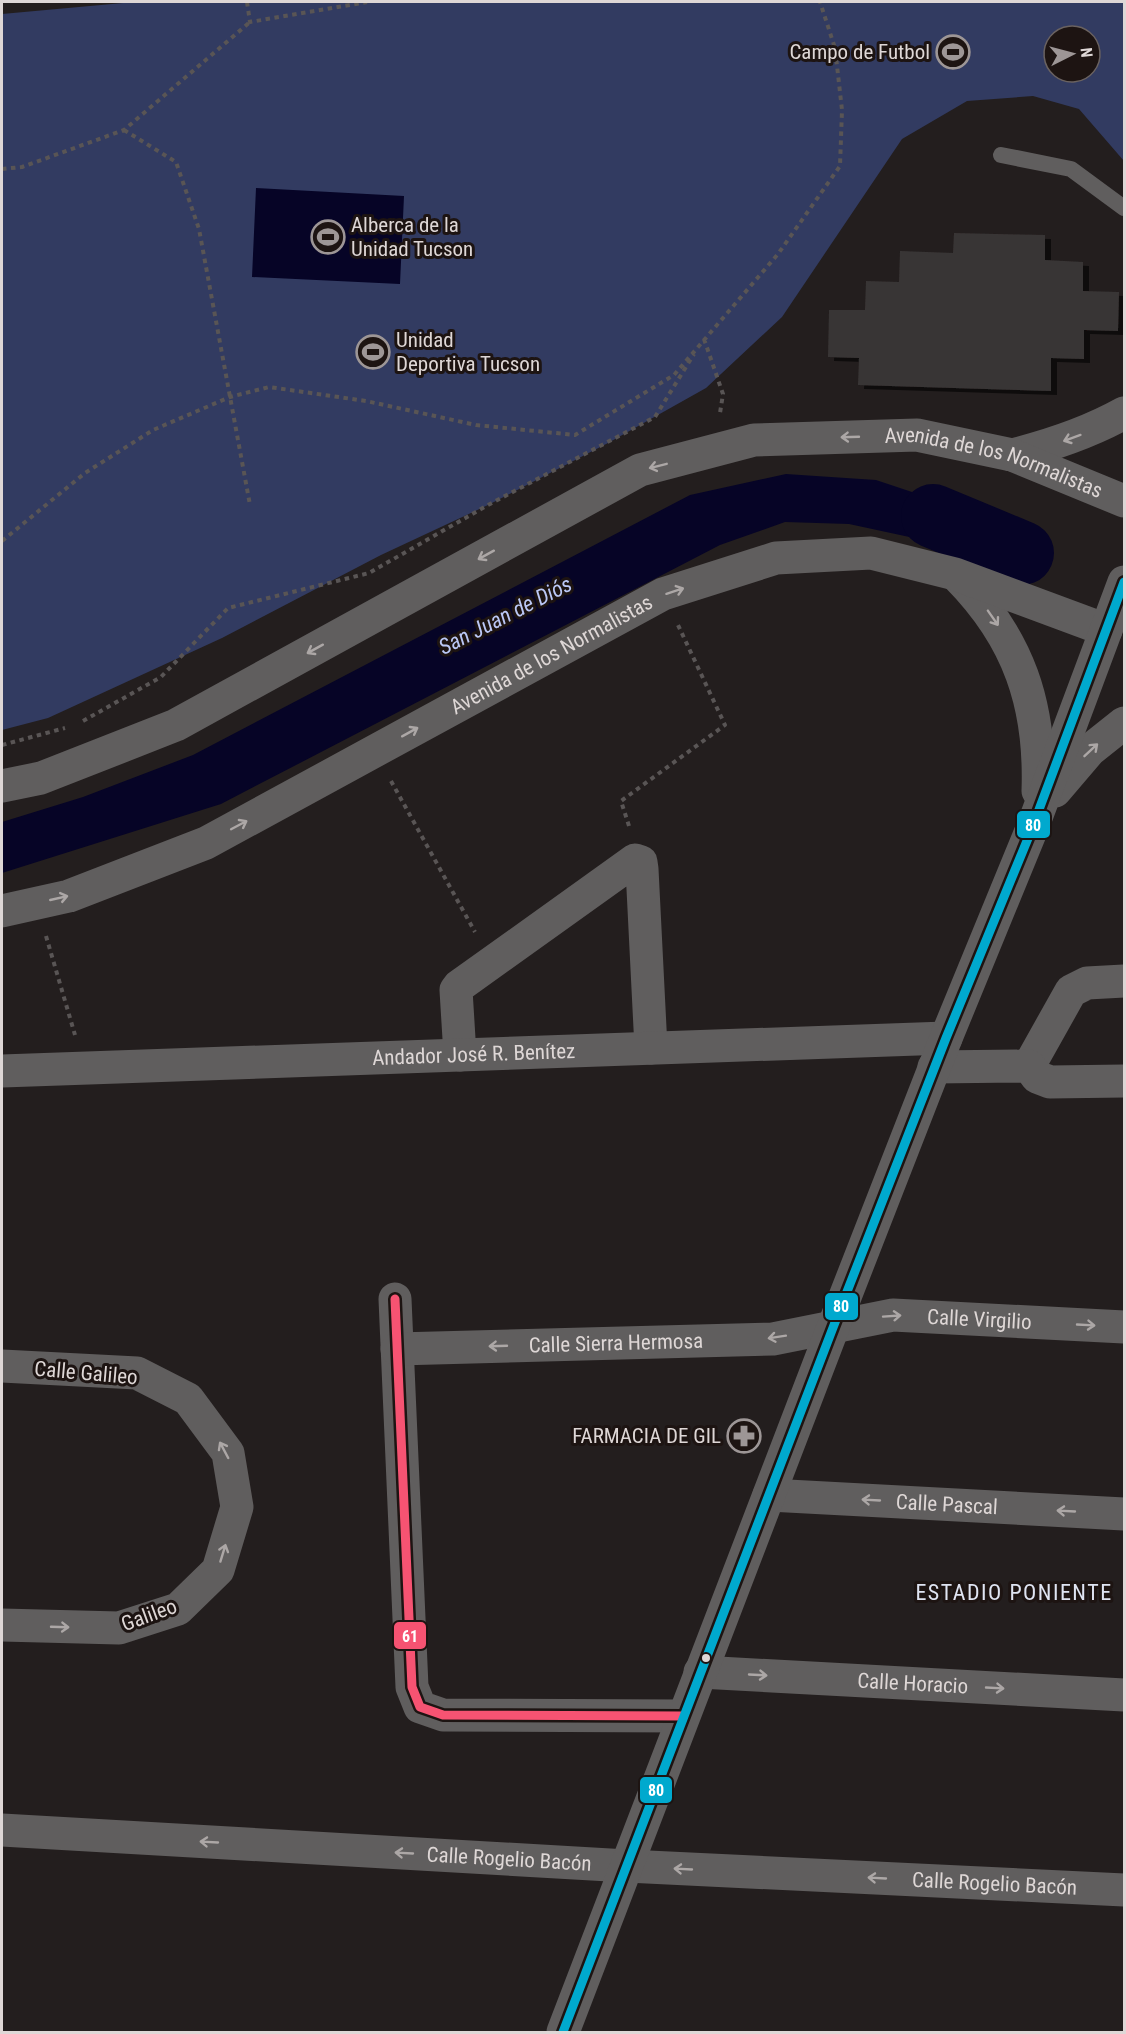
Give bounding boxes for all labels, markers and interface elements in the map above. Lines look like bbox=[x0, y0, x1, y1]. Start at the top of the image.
north arrow bbox=[1042, 24, 1102, 84]
sports icon: Campo de Futbol bbox=[935, 34, 971, 70]
place label: Campo de Futbol bbox=[789, 40, 930, 64]
text: N bbox=[1076, 47, 1096, 58]
place label: Alberca de la Unidad Tucson bbox=[351, 213, 473, 261]
sports icon: Alberca de la Unidad Tucson bbox=[310, 219, 346, 255]
place label: Unidad Deportiva Tucson bbox=[396, 328, 540, 376]
sports icon: Unidad Deportiva Tucson bbox=[355, 334, 391, 370]
street label: Avenida de los Normalistas bbox=[884, 423, 1106, 503]
one-way arrow bbox=[841, 432, 861, 443]
one-way arrow bbox=[1063, 434, 1082, 445]
one-way arrow bbox=[649, 460, 668, 472]
one-way arrow bbox=[477, 550, 495, 561]
water label: San Juan de Diós bbox=[435, 571, 576, 660]
one-way arrow bbox=[665, 584, 684, 595]
street label: Avenida de los Normalistas bbox=[446, 590, 657, 719]
one-way arrow bbox=[987, 610, 999, 626]
one-way arrow bbox=[307, 643, 324, 655]
one-way arrow bbox=[401, 726, 419, 737]
one-way arrow bbox=[1083, 743, 1098, 758]
line badge: 80 bbox=[1016, 810, 1051, 839]
text: 80 bbox=[1025, 816, 1041, 835]
one-way arrow bbox=[230, 819, 247, 831]
one-way arrow bbox=[48, 892, 68, 903]
street label: Andador José R. Benítez bbox=[372, 1039, 576, 1070]
line badge: 80 bbox=[824, 1292, 859, 1321]
text: 80 bbox=[833, 1297, 849, 1316]
street label: Calle Virgilio bbox=[927, 1305, 1032, 1334]
one-way arrow bbox=[881, 1310, 901, 1321]
one-way arrow bbox=[1076, 1319, 1096, 1330]
street label: Calle Sierra Hermosa bbox=[528, 1329, 703, 1357]
one-way arrow bbox=[768, 1332, 787, 1343]
one-way arrow bbox=[489, 1340, 509, 1352]
street label: Calle Galileo bbox=[33, 1357, 139, 1389]
pharmacy icon: FARMACIA DE GIL bbox=[726, 1418, 762, 1454]
place label: FARMACIA DE GIL bbox=[572, 1424, 721, 1448]
one-way arrow bbox=[218, 1441, 230, 1459]
street label: Calle Pascal bbox=[895, 1490, 998, 1519]
one-way arrow bbox=[862, 1495, 882, 1506]
one-way arrow bbox=[1057, 1505, 1077, 1516]
one-way arrow bbox=[218, 1544, 229, 1563]
district label: ESTADIO PONIENTE bbox=[915, 1580, 1113, 1605]
street label: Galileo bbox=[118, 1594, 180, 1636]
one-way arrow bbox=[49, 1621, 69, 1632]
line badge: 61 bbox=[393, 1621, 427, 1650]
text: 61 bbox=[402, 1627, 418, 1646]
unlabelled marker bbox=[700, 1652, 712, 1664]
street label: Calle Horacio bbox=[857, 1669, 969, 1699]
one-way arrow bbox=[748, 1670, 768, 1681]
one-way arrow bbox=[984, 1682, 1004, 1693]
line badge: 80 bbox=[639, 1776, 673, 1804]
text: 80 bbox=[648, 1781, 664, 1800]
one-way arrow bbox=[200, 1836, 220, 1847]
street label: Calle Rogelio Bacón bbox=[426, 1842, 592, 1876]
one-way arrow bbox=[394, 1847, 414, 1858]
one-way arrow bbox=[673, 1863, 693, 1874]
street label: Calle Rogelio Bacón bbox=[911, 1868, 1078, 1900]
one-way arrow bbox=[868, 1873, 888, 1884]

